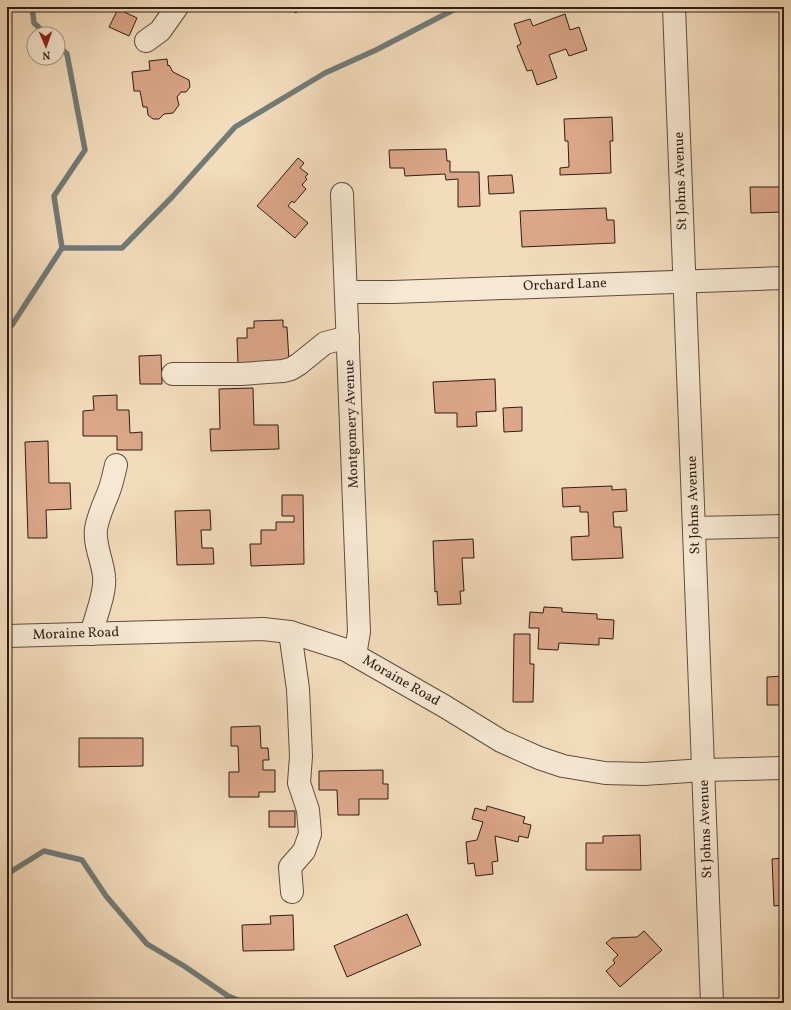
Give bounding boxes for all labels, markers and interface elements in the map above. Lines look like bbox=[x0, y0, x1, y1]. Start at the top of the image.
north arrow bbox=[26, 26, 66, 66]
text: N bbox=[42, 47, 51, 62]
street label: St Johns Avenue bbox=[670, 131, 692, 231]
street label: Orchard Lane bbox=[523, 274, 608, 296]
street label: Montgomery Avenue bbox=[340, 359, 364, 489]
street label: St Johns Avenue bbox=[683, 455, 705, 555]
street label: Moraine Road bbox=[32, 623, 120, 645]
street label: Moraine Road bbox=[359, 651, 443, 711]
street label: St Johns Avenue bbox=[695, 779, 717, 879]

